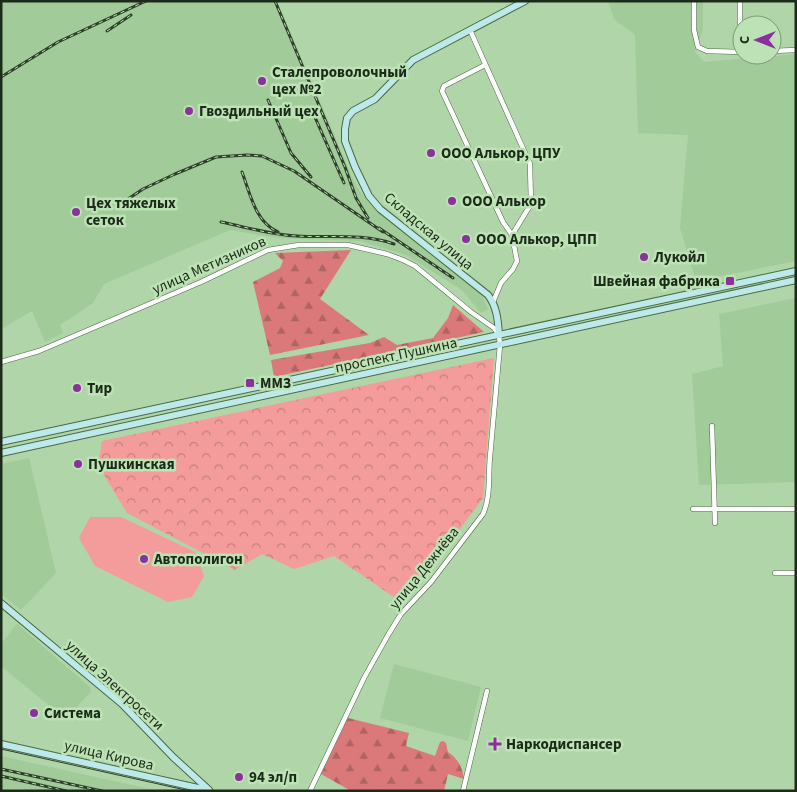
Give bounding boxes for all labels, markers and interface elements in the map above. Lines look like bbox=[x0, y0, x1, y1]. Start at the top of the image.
north arrow bbox=[732, 15, 782, 65]
text: С bbox=[735, 36, 755, 44]
place label: Сталепроволочный цех №2 bbox=[272, 62, 407, 100]
marker: Сталепроволочный цех №2 bbox=[256, 75, 268, 87]
place label: Гвоздильный цех bbox=[199, 101, 319, 122]
marker: Гвоздильный цех bbox=[183, 105, 195, 117]
place label: ООО Алькор, ЦПУ bbox=[441, 143, 561, 164]
marker: ООО Алькор, ЦПУ bbox=[425, 147, 437, 159]
street label: Складская улица bbox=[379, 188, 478, 275]
place label: ООО Алькор bbox=[462, 191, 546, 212]
place label: Цех тяжелых сеток bbox=[86, 193, 176, 231]
marker: ООО Алькор bbox=[446, 195, 458, 207]
marker: Цех тяжелых сеток bbox=[70, 206, 82, 218]
place label: ООО Алькор, ЦПП bbox=[476, 229, 597, 250]
street label: улица Метизников bbox=[149, 231, 270, 300]
marker: ООО Алькор, ЦПП bbox=[460, 233, 472, 245]
place label: Лукойл bbox=[653, 247, 705, 268]
marker: Лукойл bbox=[638, 251, 650, 263]
place label: Швейная фабрика bbox=[593, 271, 720, 292]
marker: Швейная фабрика bbox=[724, 275, 736, 287]
street label: проспект Пушкина bbox=[333, 332, 459, 379]
place label: ММЗ bbox=[260, 373, 291, 394]
marker: ММЗ bbox=[244, 377, 256, 389]
place label: Тир bbox=[87, 378, 112, 399]
marker: Тир bbox=[71, 382, 83, 394]
place label: Пушкинская bbox=[88, 454, 175, 475]
marker: Пушкинская bbox=[72, 458, 84, 470]
street label: улица Дежнёва bbox=[385, 523, 464, 614]
place label: Автополигон bbox=[153, 549, 243, 570]
marker: Автополигон bbox=[138, 553, 150, 565]
street label: улица Электросети bbox=[61, 635, 168, 735]
place label: Система bbox=[44, 703, 101, 724]
marker: Система bbox=[28, 707, 40, 719]
place label: Наркодиспансер bbox=[506, 734, 622, 755]
street label: улица Кирова bbox=[62, 735, 156, 776]
marker: Наркодиспансер bbox=[488, 737, 502, 751]
place label: 94 эл/п bbox=[249, 767, 297, 788]
marker: 94 эл/п bbox=[233, 771, 245, 783]

